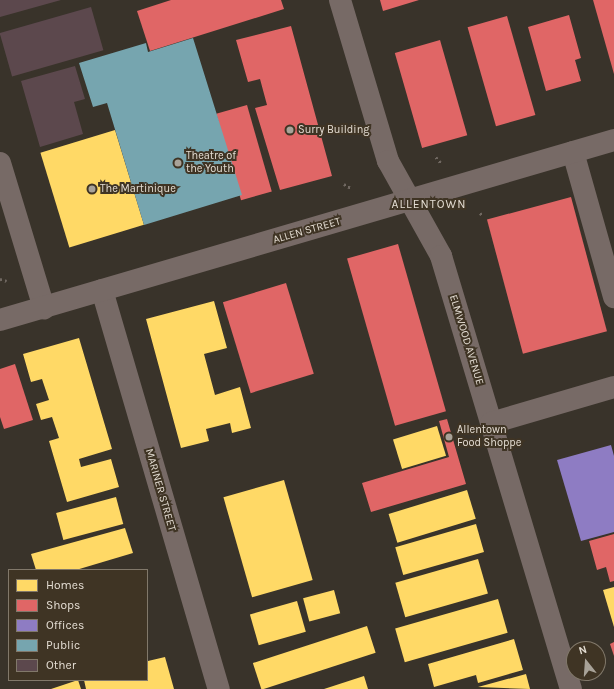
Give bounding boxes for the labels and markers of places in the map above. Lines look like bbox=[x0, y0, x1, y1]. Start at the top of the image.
place label: Surry Building bbox=[298, 123, 369, 137]
marker: Surry Building bbox=[285, 125, 295, 135]
place label: Theatre of the Youth bbox=[186, 150, 236, 176]
marker: Theatre of the Youth bbox=[173, 158, 183, 168]
place label: The Martinique bbox=[100, 182, 176, 196]
marker: The Martinique bbox=[87, 184, 97, 194]
place label: Allentown Food Shoppe bbox=[457, 424, 521, 450]
marker: Allentown Food Shoppe bbox=[444, 432, 454, 442]

